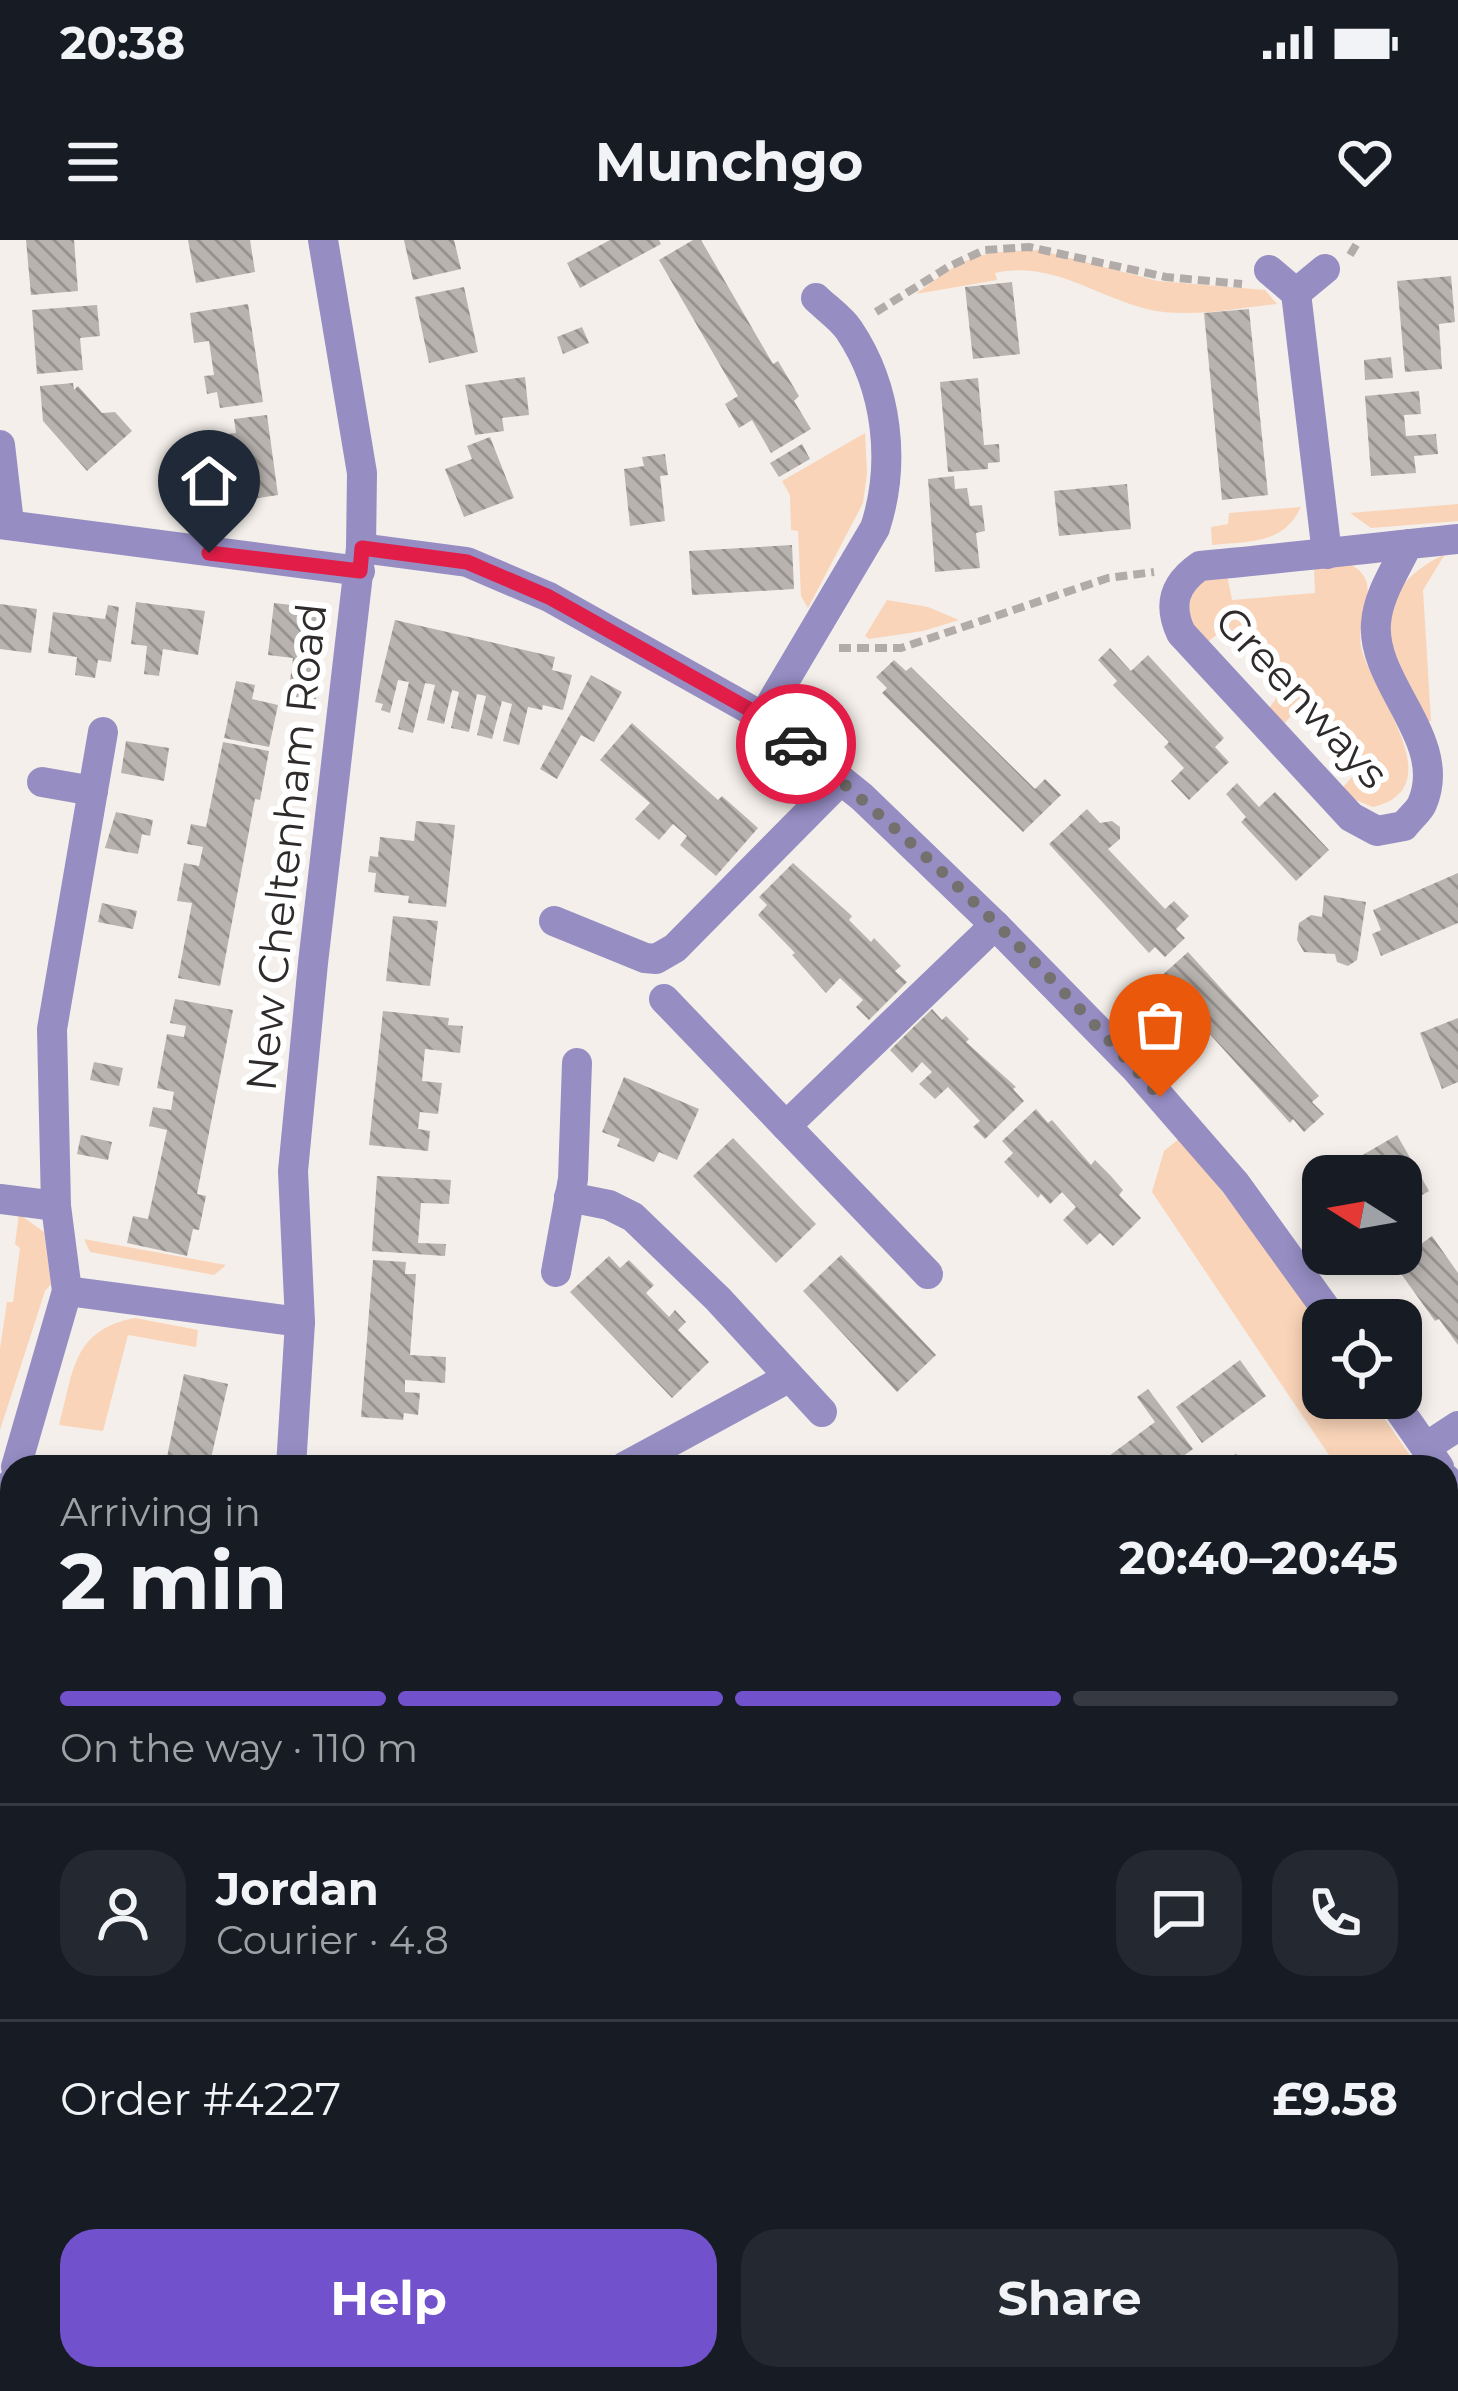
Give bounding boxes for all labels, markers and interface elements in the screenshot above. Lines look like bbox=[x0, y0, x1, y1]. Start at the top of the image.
text: 20:38 bbox=[60, 15, 185, 70]
icon: menu bbox=[60, 129, 126, 195]
text: Munchgo bbox=[595, 129, 863, 195]
icon: heart bbox=[1332, 129, 1398, 195]
pin bbox=[158, 430, 260, 553]
icon: home bbox=[176, 448, 242, 514]
street label: Greenways bbox=[1204, 595, 1400, 799]
street label: New Cheltenham Road bbox=[235, 601, 337, 1093]
courier bbox=[736, 684, 856, 804]
icon: car bbox=[763, 711, 829, 777]
pin bbox=[1109, 974, 1211, 1097]
icon: bag bbox=[1127, 992, 1193, 1058]
north arrow bbox=[1302, 1155, 1422, 1275]
map controls bbox=[1302, 1155, 1422, 1419]
button: locate bbox=[1302, 1299, 1422, 1419]
text: Arriving in bbox=[60, 1488, 261, 1536]
text: 20:40–20:45 bbox=[1119, 1530, 1398, 1585]
text: 2 min bbox=[60, 1533, 287, 1629]
text: On the way · 110 m bbox=[60, 1724, 418, 1772]
button: person bbox=[60, 1850, 186, 1976]
button: chat bbox=[1116, 1850, 1242, 1976]
button: phone bbox=[1272, 1850, 1398, 1976]
text: Jordan bbox=[216, 1861, 379, 1916]
text: Courier · 4.8 bbox=[216, 1916, 449, 1964]
text: Order #4227 bbox=[60, 2071, 341, 2126]
text: £9.58 bbox=[1273, 2071, 1398, 2126]
button: Help bbox=[60, 2229, 717, 2367]
button: Share bbox=[741, 2229, 1398, 2367]

